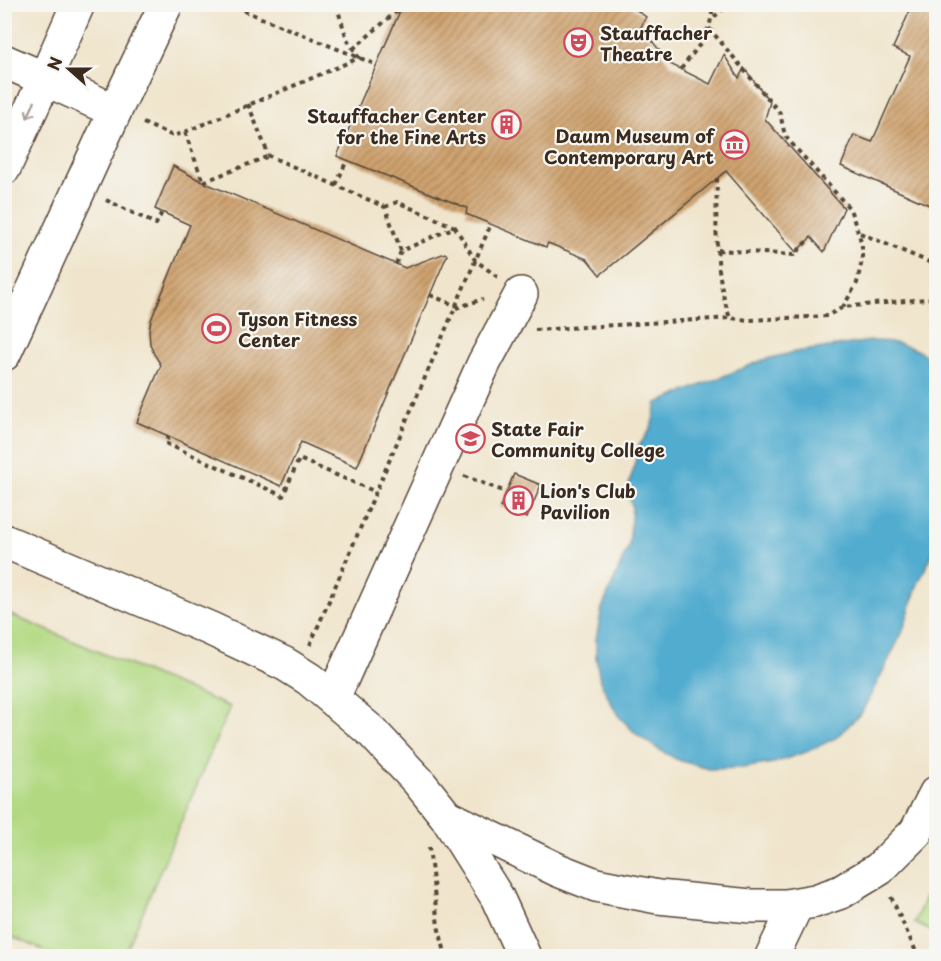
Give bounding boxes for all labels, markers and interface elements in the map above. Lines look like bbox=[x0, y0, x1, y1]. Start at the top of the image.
place label: Stauffacher Theatre bbox=[600, 19, 713, 67]
theatre icon: Stauffacher Theatre bbox=[563, 26, 595, 58]
north arrow bbox=[39, 39, 99, 99]
text: N bbox=[41, 53, 68, 73]
one-way arrow bbox=[25, 101, 36, 119]
place label: Stauffacher Center for the Fine Arts bbox=[307, 102, 487, 150]
building icon: Stauffacher Center for the Fine Arts bbox=[491, 109, 523, 141]
place label: Daum Museum of Contemporary Art bbox=[544, 122, 716, 170]
museum icon: Daum Museum of Contemporary Art bbox=[719, 129, 751, 161]
place label: Tyson Fitness Center bbox=[238, 305, 358, 353]
sports icon: Tyson Fitness Center bbox=[201, 312, 233, 344]
place label: State Fair Community College bbox=[491, 415, 665, 463]
school or university icon: State Fair Community College bbox=[454, 422, 486, 454]
place label: Lion's Club Pavilion bbox=[540, 477, 636, 525]
building icon: Lion's Club Pavilion bbox=[503, 484, 535, 516]

